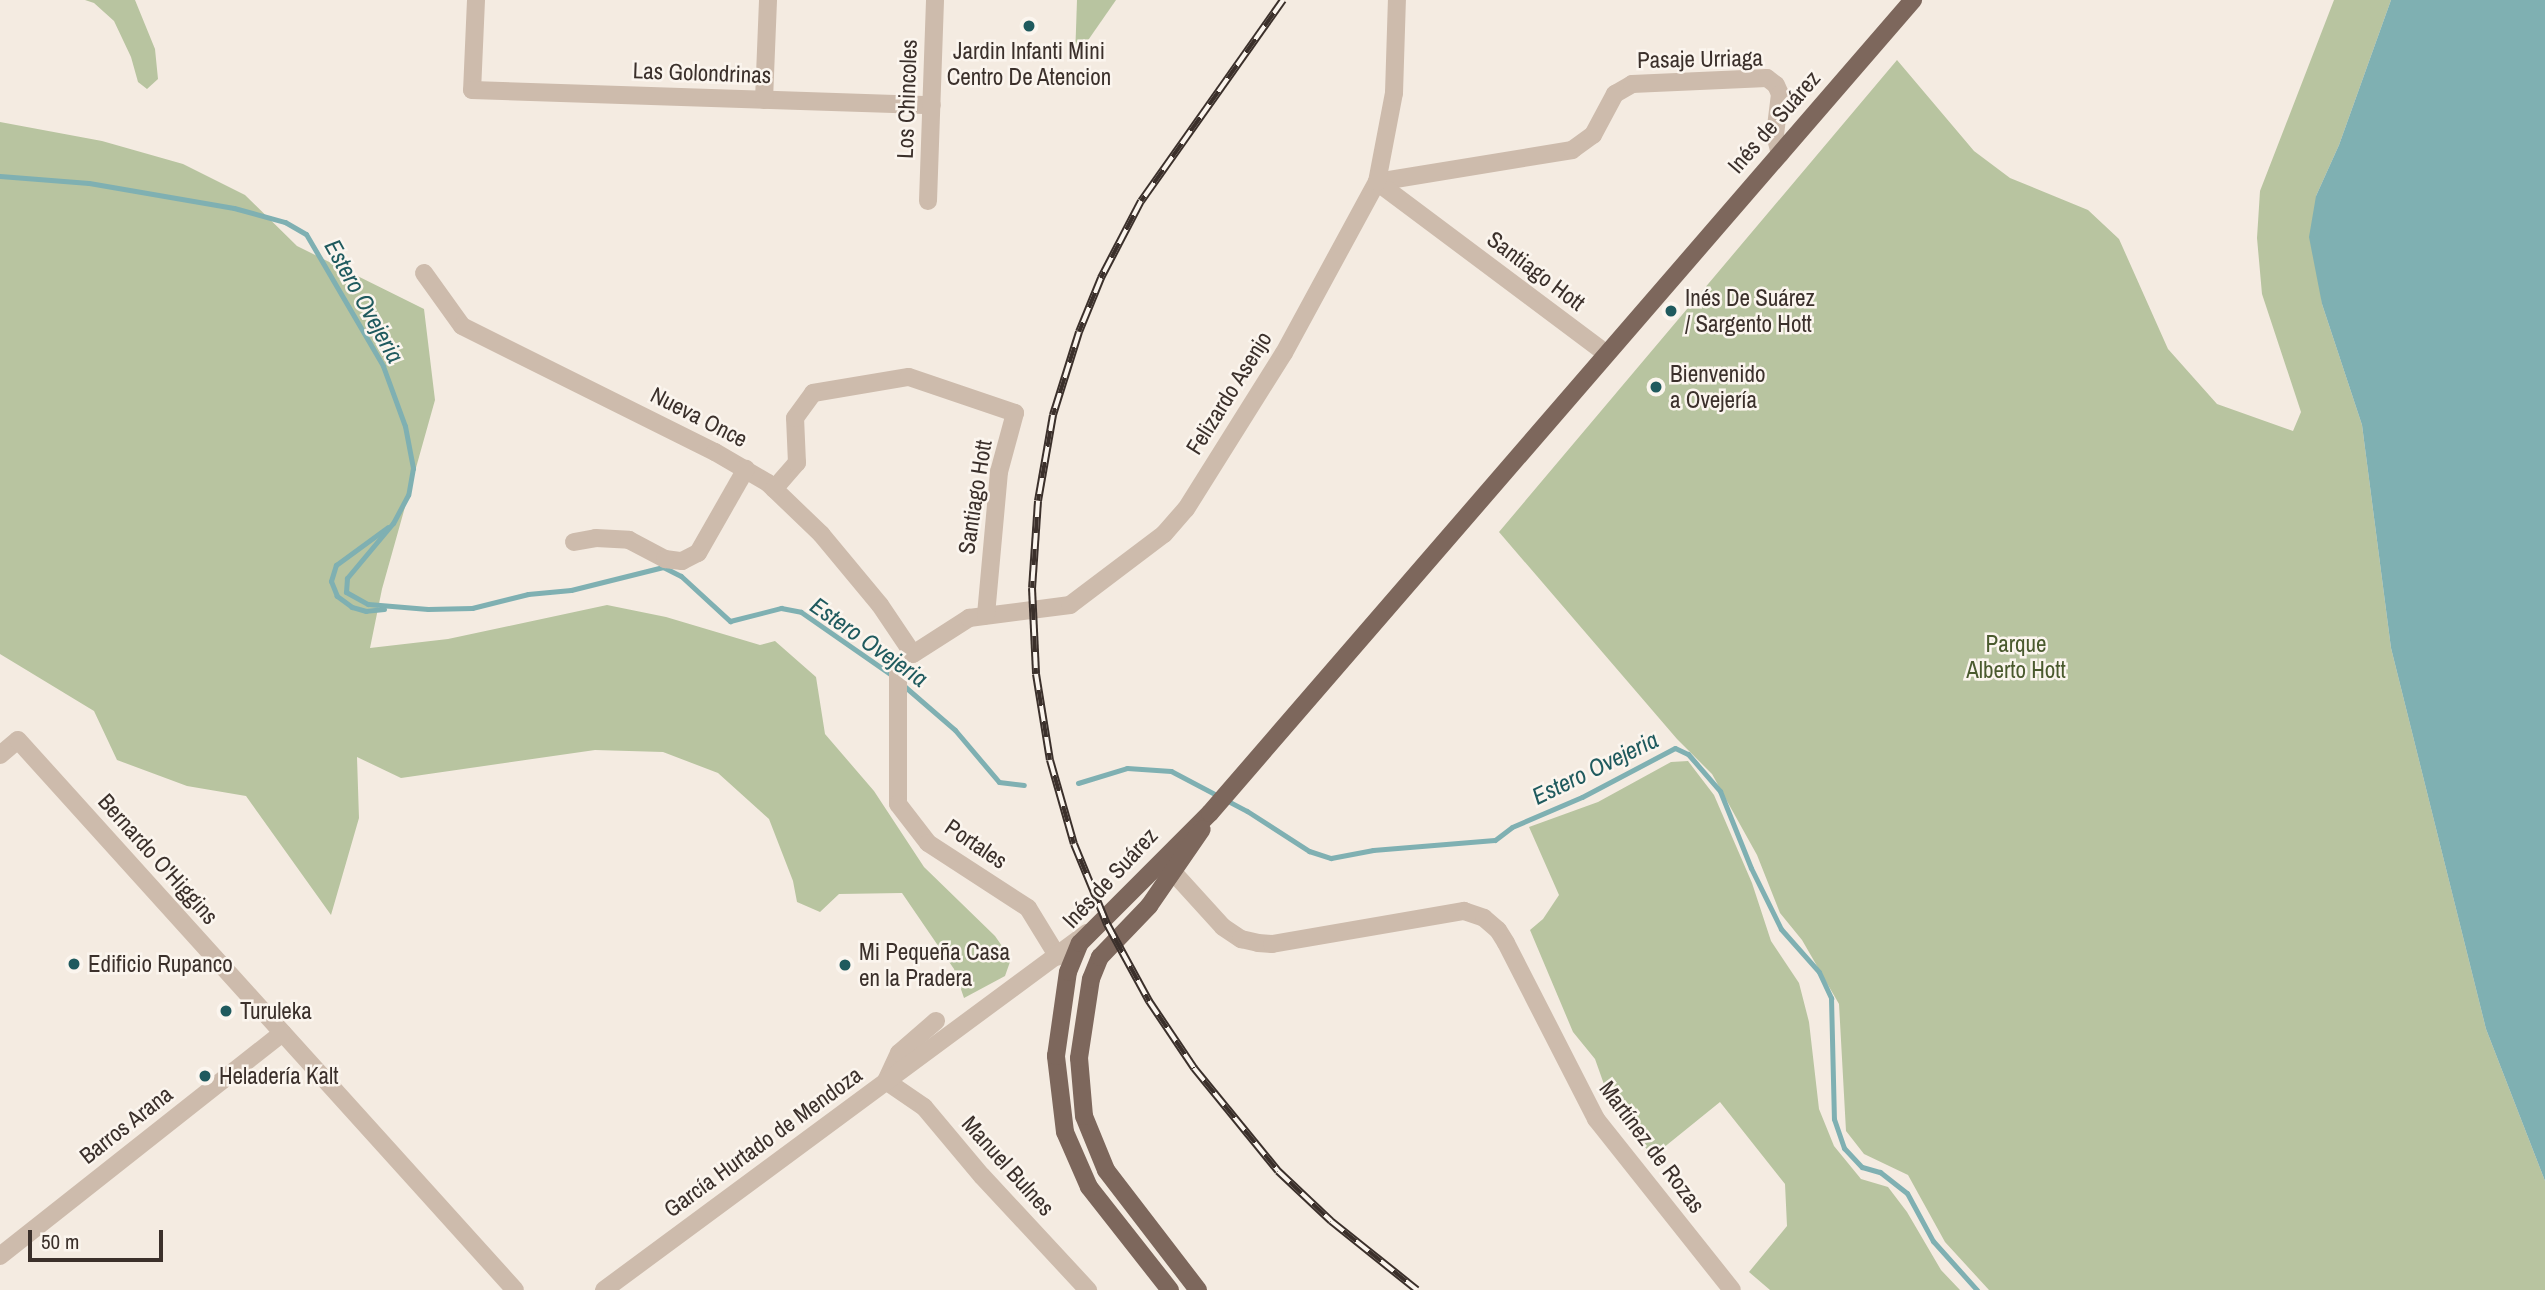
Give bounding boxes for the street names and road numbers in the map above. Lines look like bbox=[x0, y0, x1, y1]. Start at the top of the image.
street label: Los Chincoles bbox=[891, 39, 923, 159]
street label: Pasaje Urriaga bbox=[1637, 44, 1763, 74]
street label: Las Golondrinas bbox=[632, 57, 772, 89]
street label: Inés de Suárez bbox=[1722, 65, 1826, 179]
street label: Santiago Hott bbox=[1482, 225, 1590, 317]
street label: Felizardo Asenjo bbox=[1180, 326, 1278, 460]
street label: Nueva Once bbox=[646, 381, 752, 453]
street label: Santiago Hott bbox=[952, 438, 998, 556]
street label: Bernardo O'Higgins bbox=[92, 788, 224, 930]
street label: Portales bbox=[940, 813, 1012, 875]
street label: Inés de Suárez bbox=[1057, 822, 1163, 934]
street label: García Hurtado de Mendoza bbox=[659, 1061, 867, 1223]
street label: Martínez de Rozas bbox=[1593, 1075, 1711, 1219]
street label: Barros Arana bbox=[74, 1080, 178, 1170]
street label: Manuel Bulnes bbox=[956, 1110, 1060, 1222]

